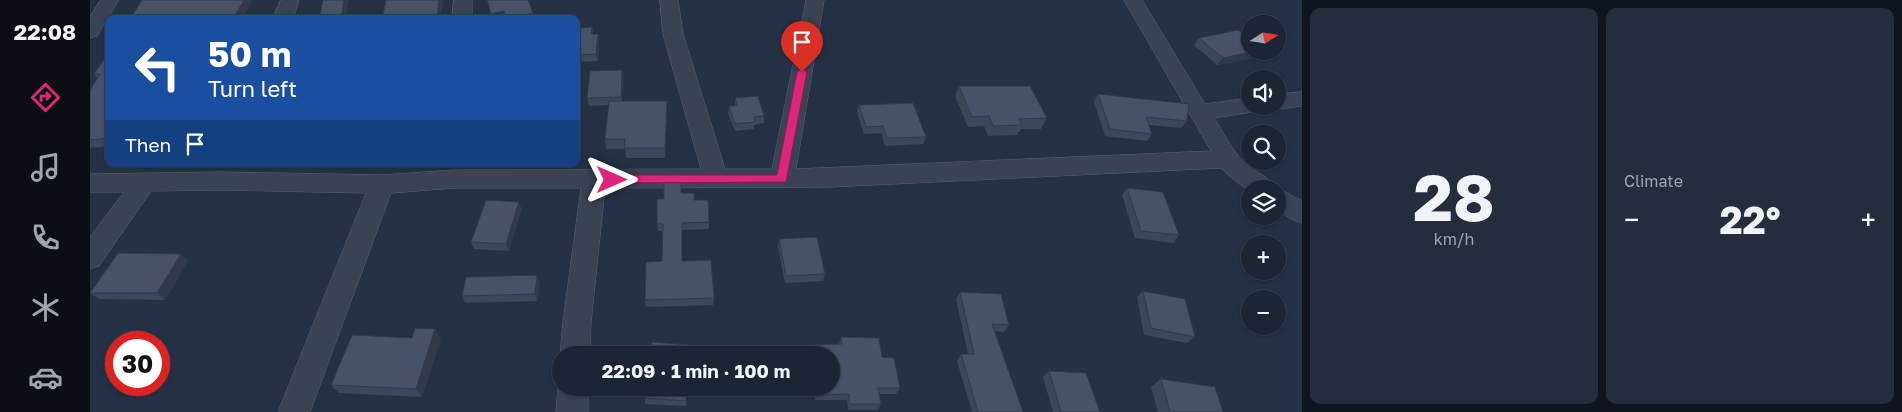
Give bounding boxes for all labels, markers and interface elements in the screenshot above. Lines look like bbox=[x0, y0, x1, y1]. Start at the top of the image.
north arrow bbox=[1241, 15, 1286, 60]
map controls bbox=[1241, 15, 1286, 335]
text: 22:08 bbox=[14, 18, 76, 45]
pin bbox=[781, 21, 823, 72]
icon: arrive bbox=[788, 28, 816, 56]
text: 50 m bbox=[208, 33, 291, 75]
icon: left bbox=[125, 35, 190, 100]
button: sound bbox=[1241, 70, 1286, 115]
text: Turn left bbox=[208, 75, 297, 102]
icon: directions bbox=[28, 80, 63, 115]
button: search bbox=[1241, 125, 1286, 170]
icon: arrive bbox=[181, 130, 209, 158]
text: Then bbox=[125, 133, 171, 156]
icon: music bbox=[28, 150, 63, 185]
position arrow bbox=[585, 153, 637, 205]
text: 28 bbox=[1413, 157, 1495, 235]
text: Climate bbox=[1624, 171, 1683, 191]
button: layers bbox=[1241, 180, 1286, 225]
text: 22° bbox=[1719, 197, 1781, 242]
text: − bbox=[1624, 203, 1639, 236]
text: + bbox=[1861, 203, 1876, 236]
icon: phone bbox=[28, 220, 63, 255]
text: km/h bbox=[1434, 229, 1474, 249]
button: + bbox=[1241, 235, 1286, 280]
icon: climate bbox=[28, 290, 63, 325]
button: − bbox=[1241, 290, 1286, 335]
speed limit sign: 30 bbox=[105, 331, 170, 396]
text: 22:09 · 1 min · 100 m bbox=[602, 359, 790, 382]
icon: car bbox=[28, 360, 63, 395]

